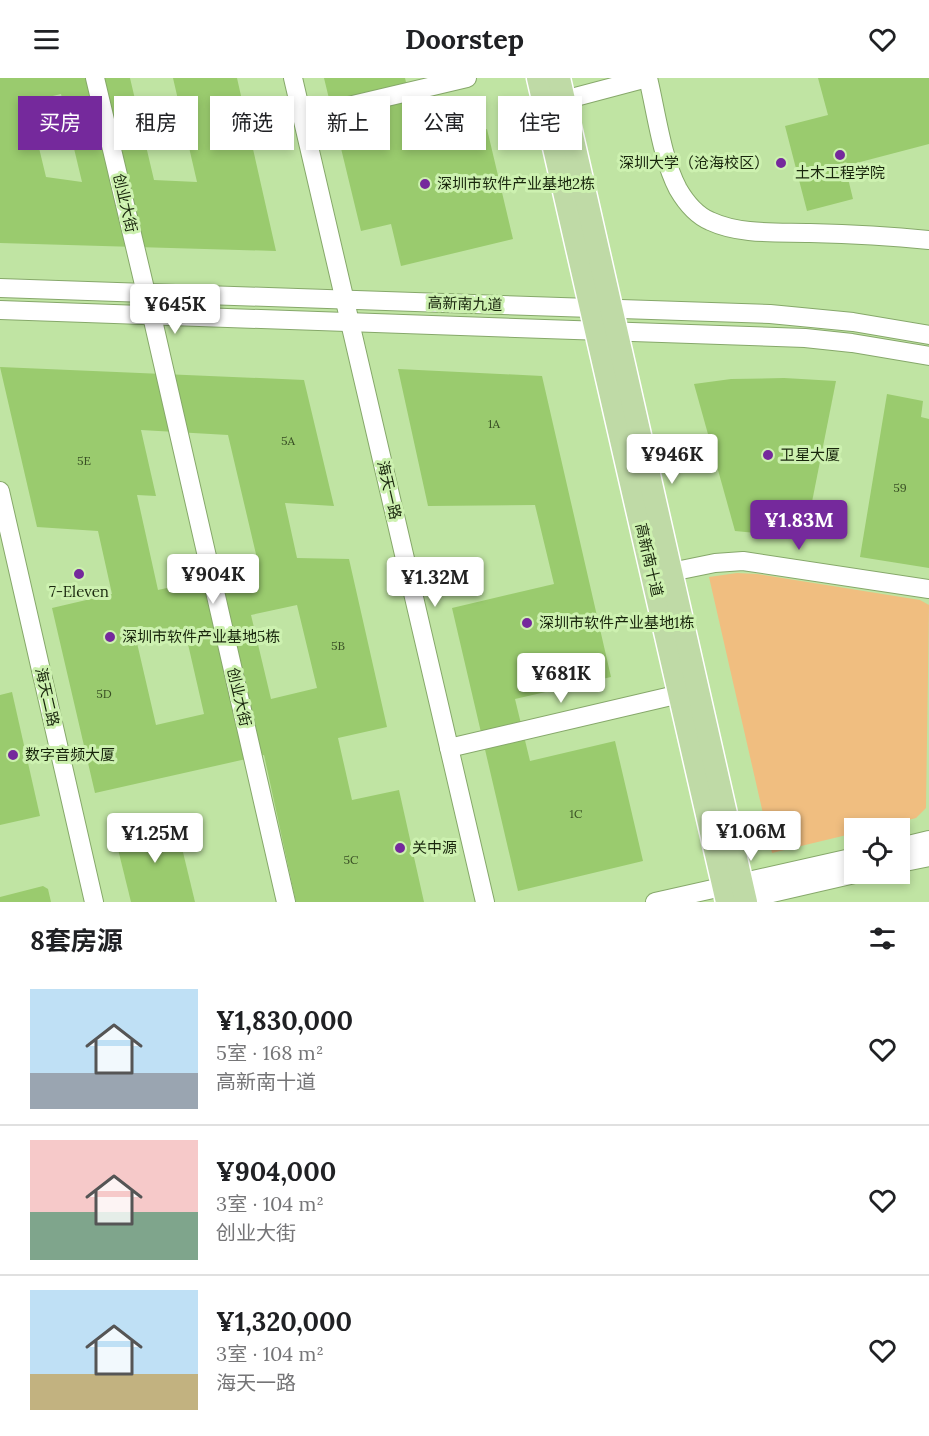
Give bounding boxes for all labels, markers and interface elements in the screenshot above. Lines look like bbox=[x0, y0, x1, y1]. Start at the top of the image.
text: Doorstep bbox=[405, 22, 524, 56]
icon: menu bbox=[30, 23, 63, 56]
icon: heart bbox=[866, 23, 899, 56]
chip: 买房 bbox=[18, 96, 102, 150]
chip: 租房 bbox=[114, 96, 198, 150]
chip: 筛选 bbox=[210, 96, 294, 150]
chip: 新上 bbox=[306, 96, 390, 150]
chip: 公寓 bbox=[402, 96, 486, 150]
chip: 住宅 bbox=[498, 96, 582, 150]
marker: 土木工程学院 bbox=[833, 148, 847, 162]
place label: 深圳大学（沧海校区） bbox=[619, 153, 769, 172]
marker: 深圳大学（沧海校区） bbox=[774, 156, 788, 170]
place label: 土木工程学院 bbox=[795, 163, 885, 182]
street label: 创业大街 bbox=[109, 172, 141, 234]
place label: 深圳市软件产业基地2栋 bbox=[437, 174, 595, 193]
marker: 深圳市软件产业基地2栋 bbox=[418, 177, 432, 191]
pin: ¥645K bbox=[133, 284, 217, 335]
text: ¥645K bbox=[144, 291, 206, 316]
street label: 高新南九道 bbox=[427, 293, 503, 314]
house number: 1A bbox=[488, 416, 500, 431]
house number: 5A bbox=[281, 433, 296, 448]
pin: ¥946K bbox=[630, 434, 714, 485]
text: ¥946K bbox=[641, 441, 703, 466]
place label: 卫星大厦 bbox=[780, 445, 840, 464]
marker: 卫星大厦 bbox=[761, 448, 775, 462]
house number: 5E bbox=[77, 453, 91, 468]
street label: 海天一路 bbox=[373, 459, 405, 521]
house number: 59 bbox=[893, 480, 907, 495]
pin: ¥1.83M bbox=[750, 500, 848, 551]
text: ¥1.83M bbox=[764, 507, 834, 532]
street label: 高新南十道 bbox=[632, 521, 667, 599]
pin: ¥904K bbox=[171, 554, 255, 605]
pin: ¥1.32M bbox=[386, 557, 484, 608]
text: ¥904K bbox=[181, 561, 245, 586]
text: ¥1.32M bbox=[401, 564, 469, 589]
marker: 7-Eleven bbox=[72, 567, 86, 581]
place label: 7-Eleven bbox=[49, 582, 109, 601]
place label: 深圳市软件产业基地1栋 bbox=[539, 613, 694, 632]
marker: 深圳市软件产业基地1栋 bbox=[520, 616, 534, 630]
place label: 深圳市软件产业基地5栋 bbox=[122, 627, 280, 646]
marker: 深圳市软件产业基地5栋 bbox=[103, 630, 117, 644]
house number: 5B bbox=[331, 638, 345, 653]
pin: ¥681K bbox=[519, 653, 603, 704]
text: ¥681K bbox=[531, 660, 591, 685]
street label: 海天二路 bbox=[31, 666, 63, 728]
street label: 创业大街 bbox=[223, 666, 255, 728]
house number: 5D bbox=[96, 686, 112, 701]
place label: 数字音频大厦 bbox=[25, 745, 115, 764]
marker: 数字音频大厦 bbox=[6, 748, 20, 762]
house number: 1C bbox=[570, 806, 583, 821]
pin: ¥1.06M bbox=[702, 811, 800, 862]
pin: ¥1.25M bbox=[106, 813, 204, 864]
text: ¥1.06M bbox=[716, 818, 786, 843]
map controls bbox=[844, 818, 910, 884]
button: locate bbox=[844, 818, 910, 884]
text: ¥1.25M bbox=[121, 820, 189, 845]
place label: 关中源 bbox=[412, 838, 457, 857]
marker: 关中源 bbox=[393, 841, 407, 855]
house number: 5C bbox=[344, 852, 359, 867]
icon: filters bbox=[866, 922, 899, 955]
text: 8套房源 bbox=[30, 924, 123, 957]
text: ¥1,830,000 bbox=[216, 1004, 353, 1037]
icon: home bbox=[78, 1013, 150, 1085]
icon: heart bbox=[866, 1033, 899, 1066]
text: 5室 · 168 m² bbox=[216, 1040, 323, 1065]
text: 高新南十道 bbox=[216, 1069, 316, 1094]
text: ¥904,000 bbox=[216, 1155, 336, 1188]
icon: home bbox=[78, 1164, 150, 1236]
icon: heart bbox=[866, 1184, 899, 1217]
text: 3室 · 104 m² bbox=[216, 1191, 324, 1216]
text: 创业大街 bbox=[216, 1220, 296, 1245]
text: ¥1,320,000 bbox=[216, 1305, 352, 1338]
icon: home bbox=[78, 1314, 150, 1386]
icon: heart bbox=[866, 1334, 899, 1367]
text: 3室 · 104 m² bbox=[216, 1341, 324, 1366]
text: 海天一路 bbox=[216, 1370, 296, 1395]

